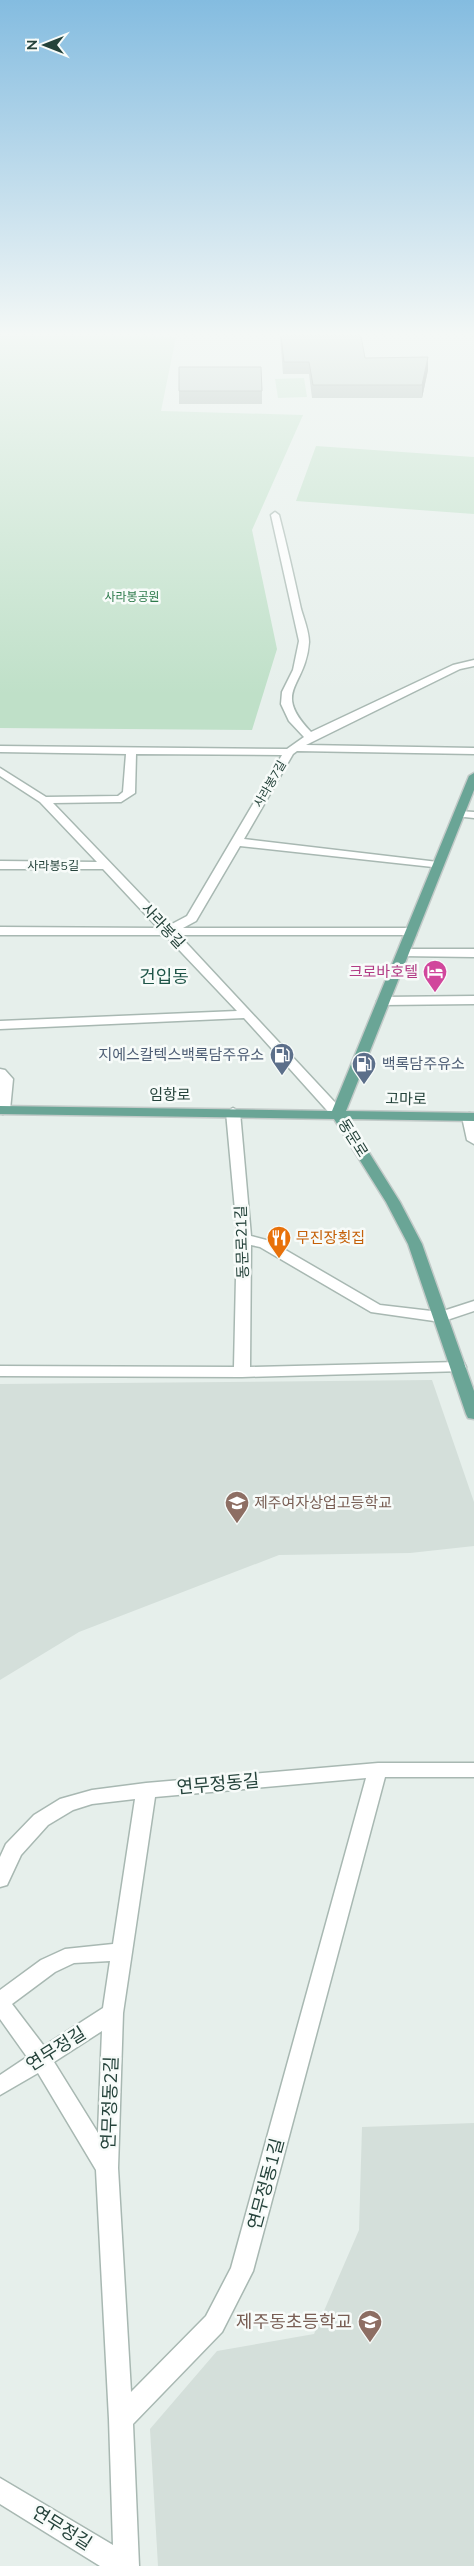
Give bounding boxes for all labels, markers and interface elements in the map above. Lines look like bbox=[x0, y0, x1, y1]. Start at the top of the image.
north arrow bbox=[20, 20, 70, 70]
text: N bbox=[23, 40, 41, 50]
park label: 사라봉공원 bbox=[104, 589, 160, 604]
street label: 사라봉7길 bbox=[250, 758, 289, 810]
street label: 사라봉5길 bbox=[27, 858, 79, 873]
street label: 사라봉길 bbox=[138, 899, 189, 952]
hotel icon: 크로바호텔 bbox=[422, 959, 448, 993]
place label: 크로바호텔 bbox=[349, 962, 418, 981]
district label: 건입동 bbox=[139, 965, 189, 988]
fuel station icon: 지에스칼텍스백록담주유소 bbox=[269, 1042, 295, 1076]
place label: 지에스칼텍스백록담주유소 bbox=[98, 1045, 264, 1064]
fuel station icon: 백록담주유소 bbox=[351, 1051, 377, 1085]
place label: 백록담주유소 bbox=[382, 1054, 465, 1073]
street label: 임항로 bbox=[149, 1085, 191, 1104]
street label: 고마로 bbox=[385, 1089, 427, 1108]
street label: 동문로 bbox=[334, 1115, 372, 1160]
street label: 동문로21길 bbox=[231, 1205, 252, 1279]
restaurant icon: 무진장횟집 bbox=[266, 1225, 292, 1259]
place label: 무진장횟집 bbox=[296, 1228, 365, 1247]
school or university icon: 제주여자상업고등학교 bbox=[224, 1490, 250, 1524]
place label: 제주여자상업고등학교 bbox=[254, 1493, 392, 1512]
street label: 연무정동길 bbox=[176, 1768, 260, 1799]
street label: 연무정길 bbox=[22, 2021, 90, 2076]
street label: 연무정동2길 bbox=[96, 2056, 123, 2150]
street label: 연무정동1길 bbox=[242, 2136, 289, 2232]
school or university icon: 제주동초등학교 bbox=[357, 2309, 383, 2343]
place label: 제주동초등학교 bbox=[236, 2310, 352, 2333]
street label: 연무정길 bbox=[28, 2500, 96, 2555]

